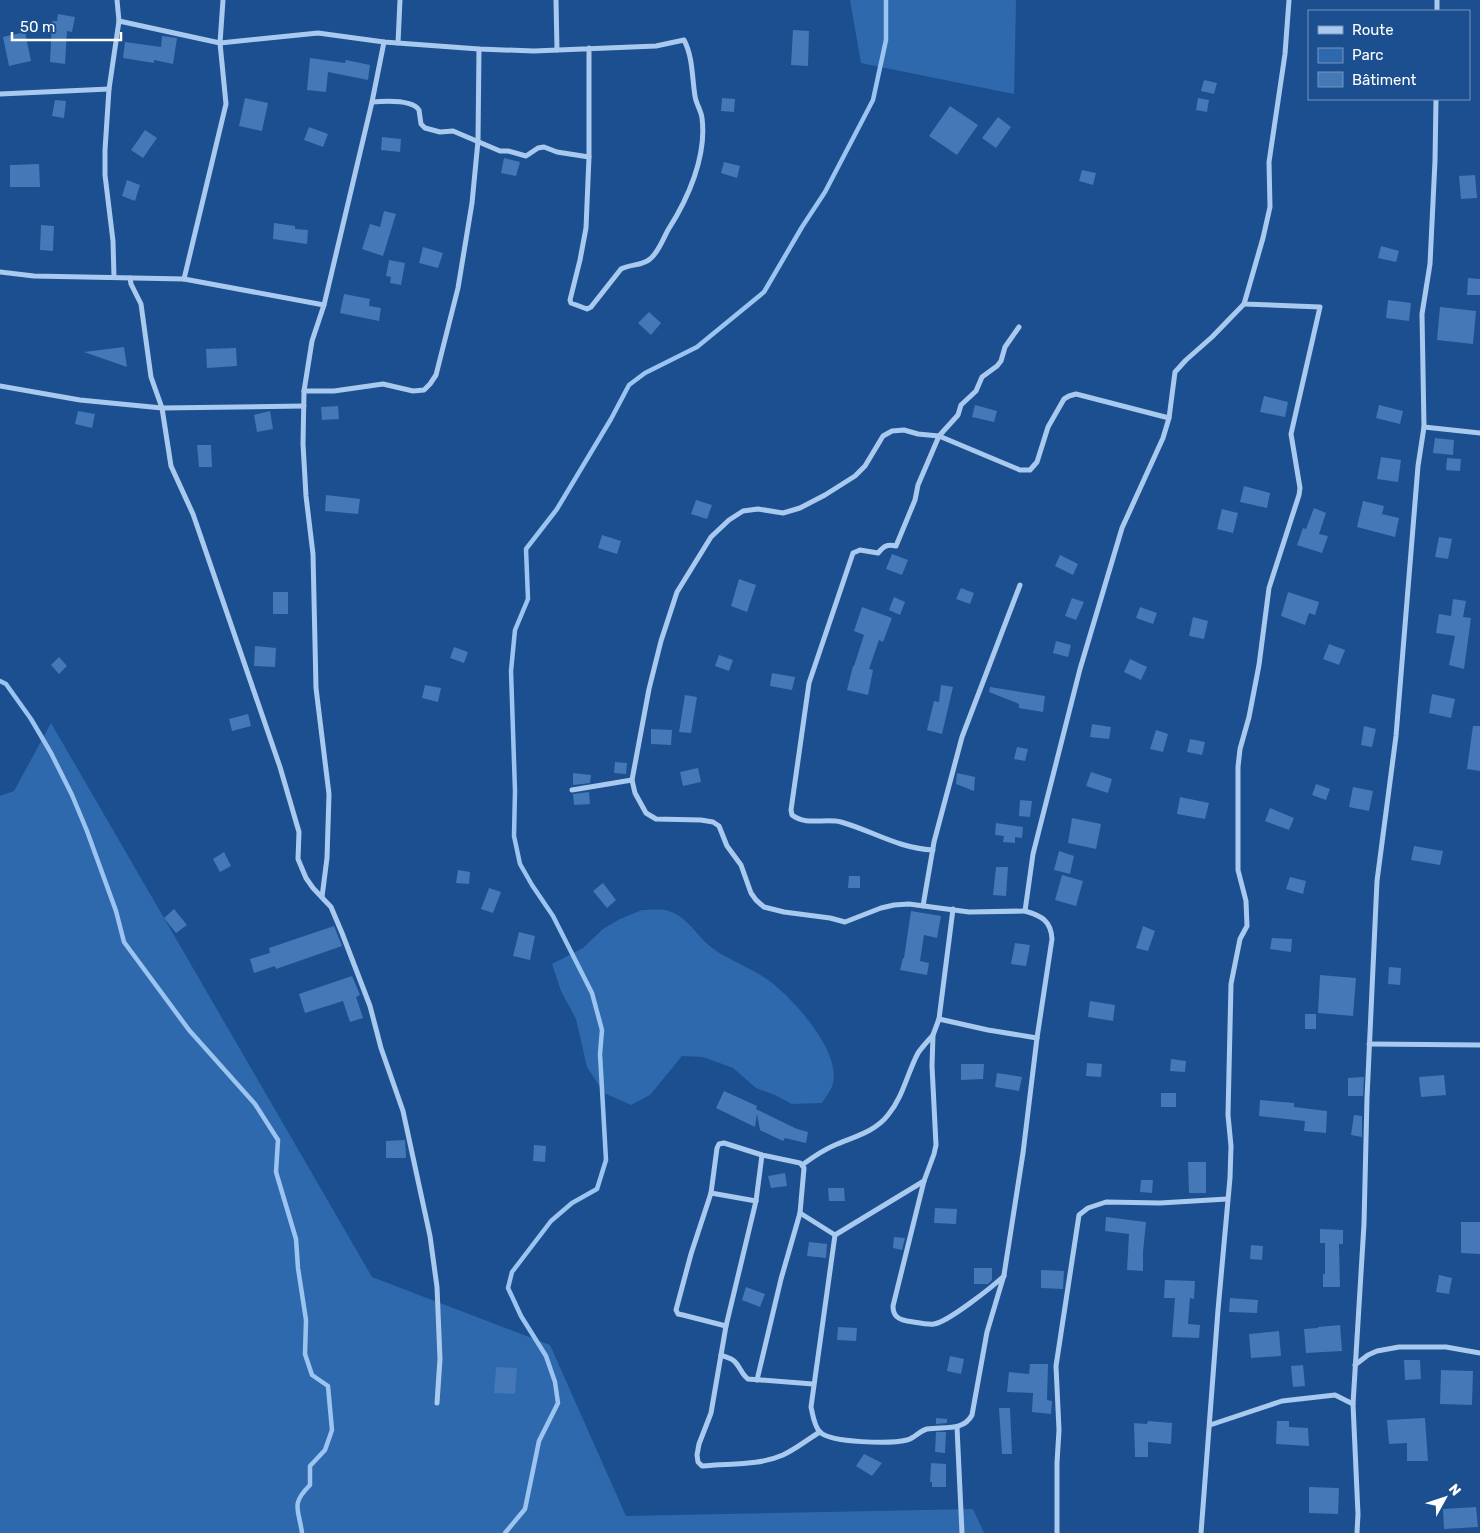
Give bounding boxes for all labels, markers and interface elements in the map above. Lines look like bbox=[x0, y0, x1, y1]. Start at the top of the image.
scale bar bbox=[12, 10, 121, 42]
legend bbox=[1308, 10, 1470, 100]
text: 50 m bbox=[20, 18, 55, 36]
text: Route bbox=[1352, 21, 1394, 39]
text: Parc bbox=[1352, 46, 1384, 64]
text: Bâtiment bbox=[1352, 71, 1416, 89]
north arrow bbox=[1420, 1473, 1470, 1523]
text: N bbox=[1445, 1481, 1464, 1499]

